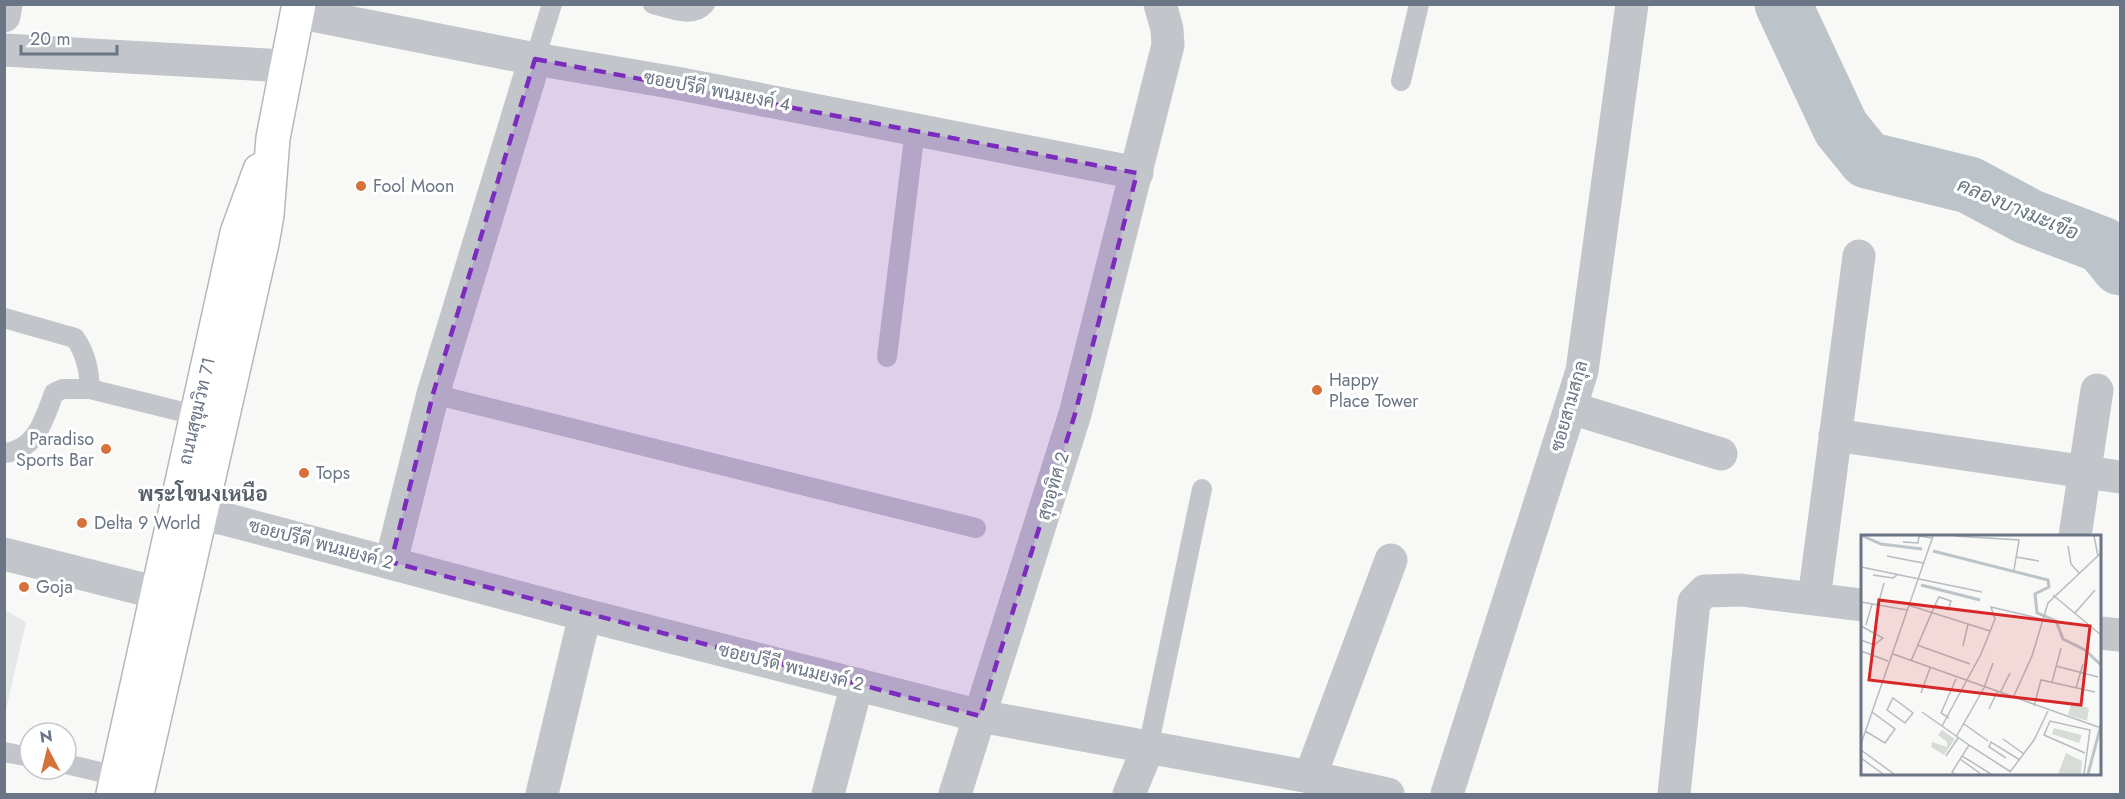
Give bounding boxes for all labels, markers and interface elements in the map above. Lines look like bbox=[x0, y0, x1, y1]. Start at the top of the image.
scale bar bbox=[21, 18, 117, 56]
text: 20 m bbox=[30, 26, 70, 52]
street label: ซอยปรีดี พนมยงค์ 4 bbox=[641, 64, 793, 118]
water label: คลองบางมะเขือ bbox=[1953, 170, 2083, 248]
place label: Fool Moon bbox=[373, 173, 454, 199]
marker: Fool Moon bbox=[354, 179, 368, 193]
street label: ถนนสุขุมวิท 71 bbox=[172, 355, 222, 467]
street label: ซอยสามสกุล bbox=[1544, 358, 1594, 454]
place label: Happy Place Tower bbox=[1329, 367, 1419, 414]
marker: Happy Place Tower bbox=[1310, 383, 1324, 397]
place label: Paradiso Sports Bar bbox=[16, 426, 95, 473]
marker: Paradiso Sports Bar bbox=[99, 442, 113, 456]
street label: สุขอุทิศ 2 bbox=[1030, 449, 1076, 523]
place label: Tops bbox=[316, 460, 350, 486]
marker: Tops bbox=[297, 466, 311, 480]
district label: พระโขนงเหนือ bbox=[138, 479, 268, 509]
place label: Delta 9 World bbox=[94, 510, 201, 536]
street label: ซอยปรีดี พนมยงค์ 2 bbox=[246, 512, 396, 576]
marker: Delta 9 World bbox=[75, 516, 89, 530]
inset map bbox=[1861, 535, 2101, 775]
place label: Goja bbox=[36, 574, 73, 600]
marker: Goja bbox=[17, 580, 31, 594]
street label: ซอยปรีดี พนมยงค์ 2 bbox=[716, 636, 866, 698]
north arrow bbox=[18, 721, 78, 781]
text: N bbox=[39, 724, 54, 749]

